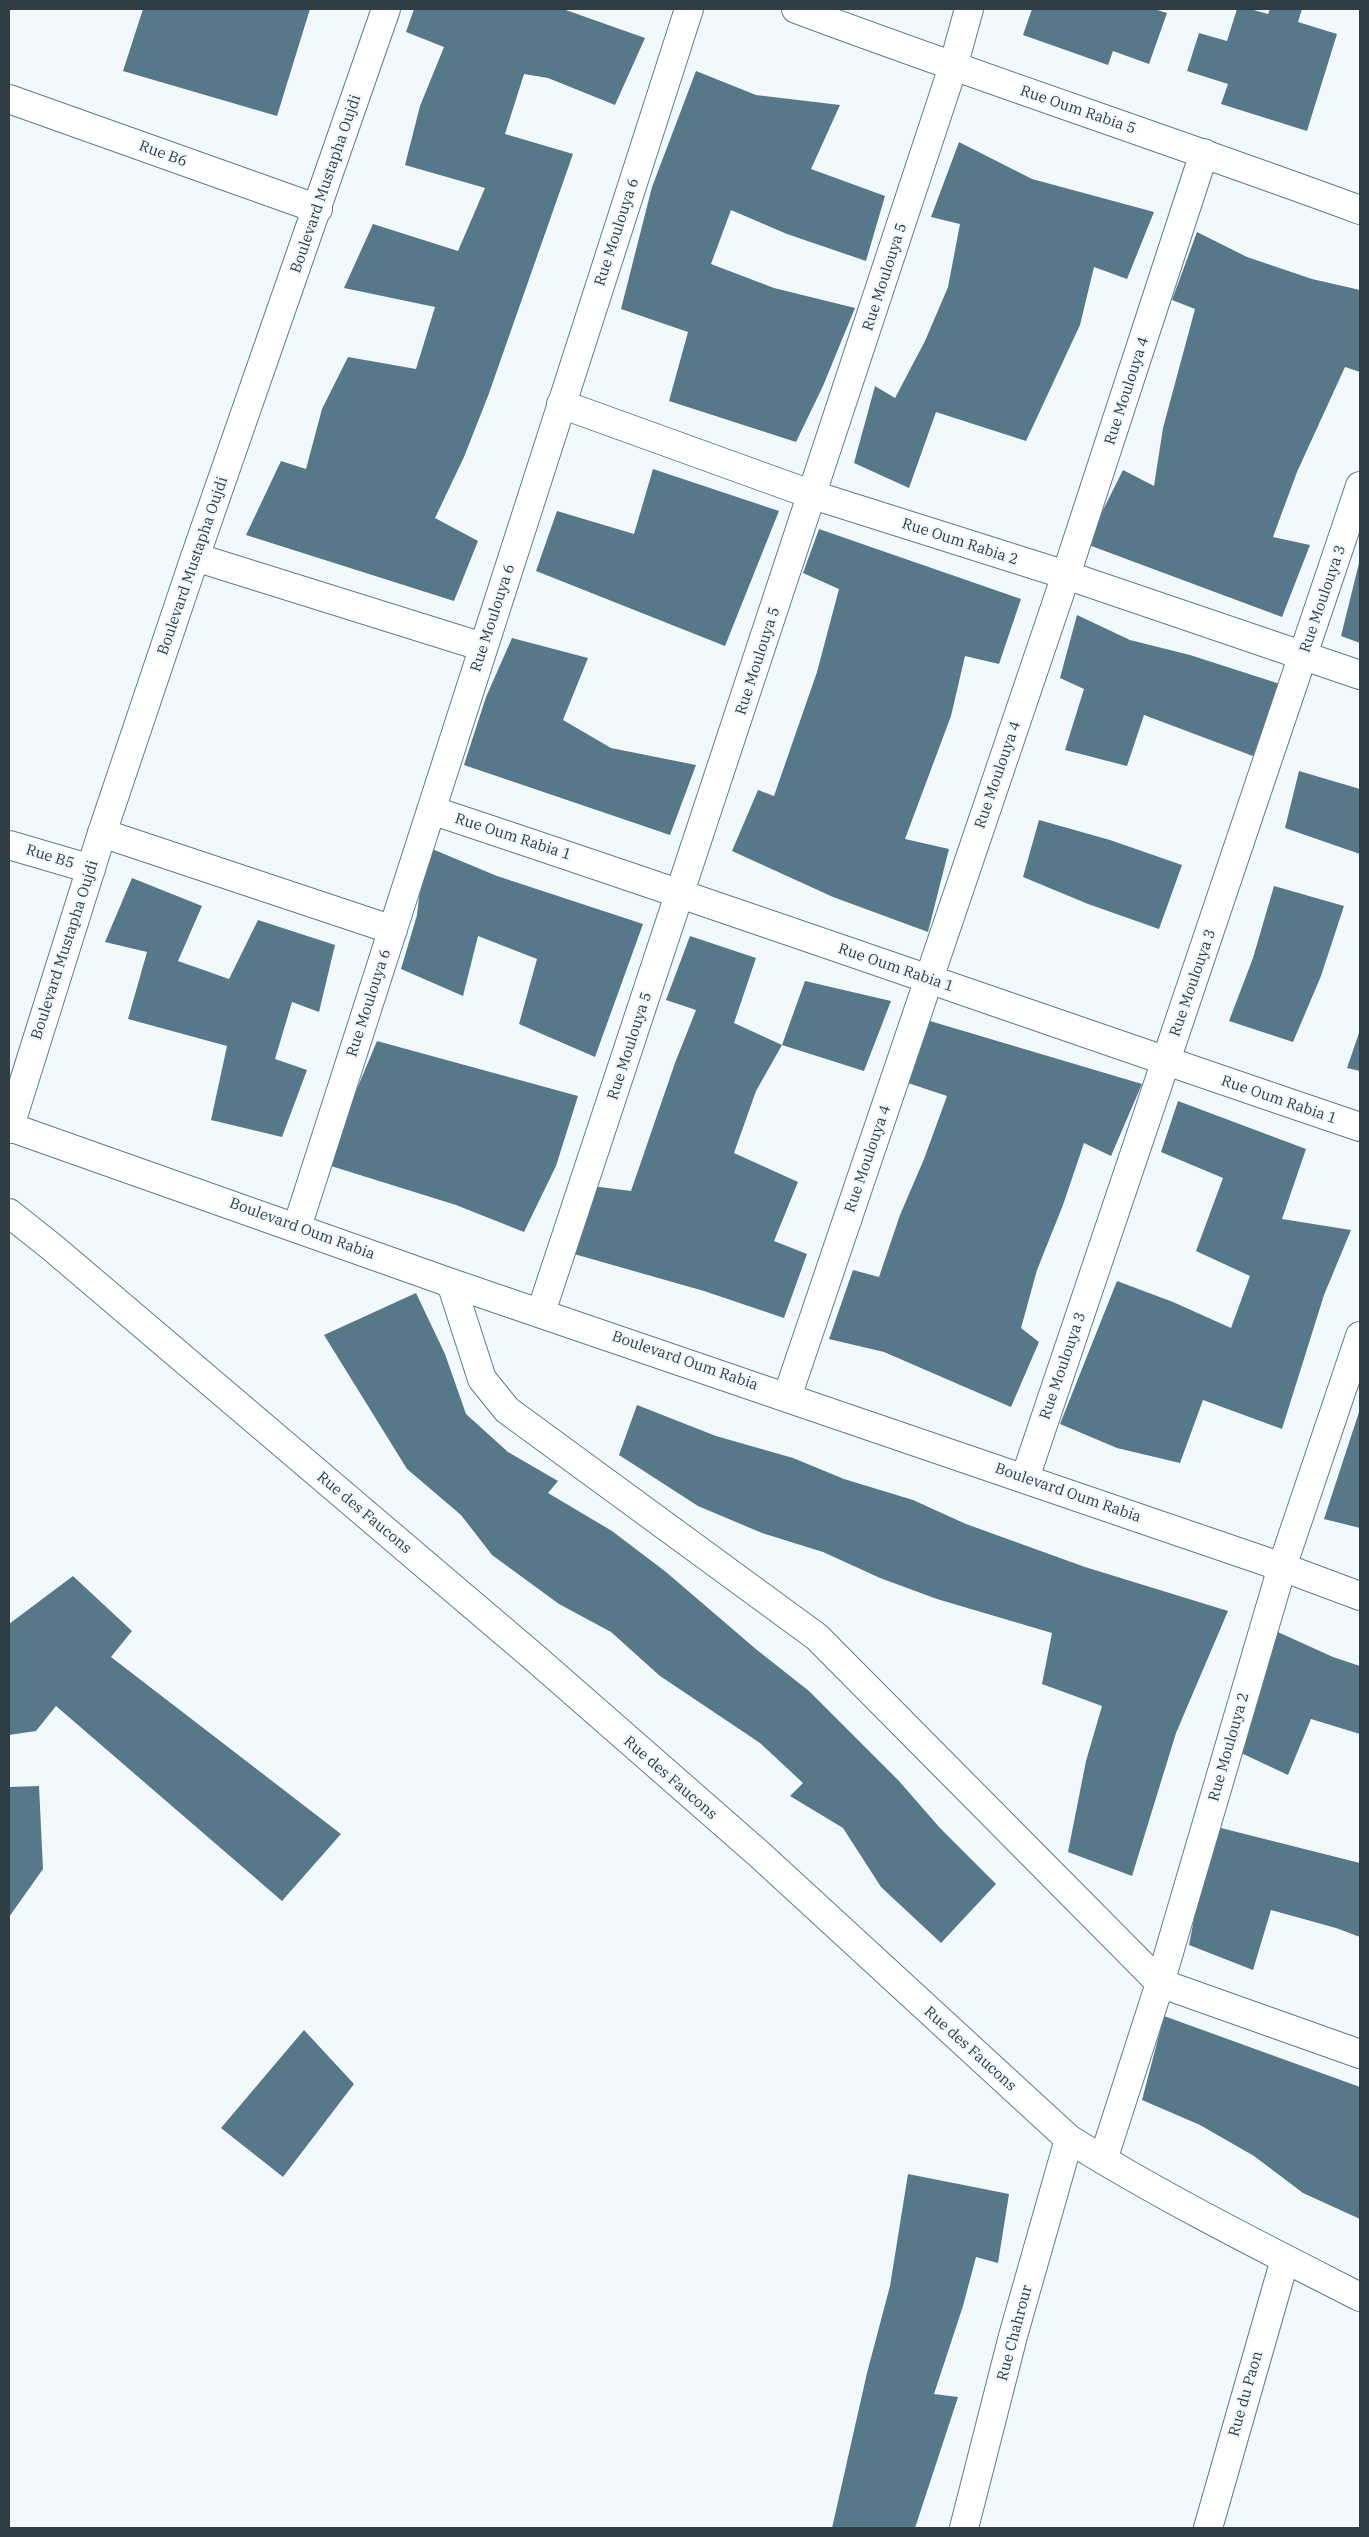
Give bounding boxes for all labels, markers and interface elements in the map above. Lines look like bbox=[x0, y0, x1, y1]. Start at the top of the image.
street label: Rue Oum Rabia 5 bbox=[1018, 82, 1138, 138]
street label: Boulevard Mustapha Oujdi bbox=[287, 93, 365, 275]
street label: Rue B6 bbox=[136, 137, 190, 171]
street label: Rue Moulouya 6 bbox=[591, 176, 643, 288]
street label: Rue Moulouya 5 bbox=[859, 221, 911, 333]
street label: Rue Moulouya 4 bbox=[1101, 335, 1153, 447]
street label: Boulevard Mustapha Oujdi bbox=[154, 475, 232, 657]
street label: Rue Oum Rabia 2 bbox=[900, 515, 1020, 569]
street label: Rue Moulouya 3 bbox=[1296, 543, 1350, 655]
street label: Rue Moulouya 6 bbox=[467, 562, 519, 674]
street label: Rue Moulouya 5 bbox=[732, 605, 784, 717]
street label: Rue Moulouya 4 bbox=[971, 719, 1025, 831]
street label: Rue Oum Rabia 1 bbox=[453, 810, 573, 864]
street label: Rue B5 bbox=[24, 841, 76, 873]
street label: Boulevard Mustapha Oujdi bbox=[28, 858, 102, 1042]
street label: Rue Moulouya 3 bbox=[1166, 927, 1220, 1039]
street label: Rue Oum Rabia 1 bbox=[836, 940, 956, 996]
street label: Rue Moulouya 6 bbox=[343, 947, 395, 1059]
street label: Rue Moulouya 5 bbox=[604, 990, 656, 1102]
street label: Rue Oum Rabia 1 bbox=[1219, 1072, 1339, 1128]
street label: Rue Moulouya 4 bbox=[841, 1103, 895, 1215]
street label: Boulevard Oum Rabia bbox=[227, 1194, 377, 1264]
street label: Rue Moulouya 3 bbox=[1036, 1310, 1090, 1422]
street label: Boulevard Oum Rabia bbox=[610, 1328, 760, 1394]
street label: Boulevard Oum Rabia bbox=[993, 1460, 1143, 1526]
street label: Rue des Faucons bbox=[313, 1468, 415, 1558]
street label: Rue Moulouya 2 bbox=[1205, 1691, 1253, 1803]
street label: Rue des Faucons bbox=[620, 1733, 720, 1823]
street label: Rue des Faucons bbox=[920, 2003, 1020, 2095]
street label: Rue Chahrour bbox=[994, 2283, 1036, 2383]
street label: Rue du Paon bbox=[1225, 2349, 1267, 2439]

